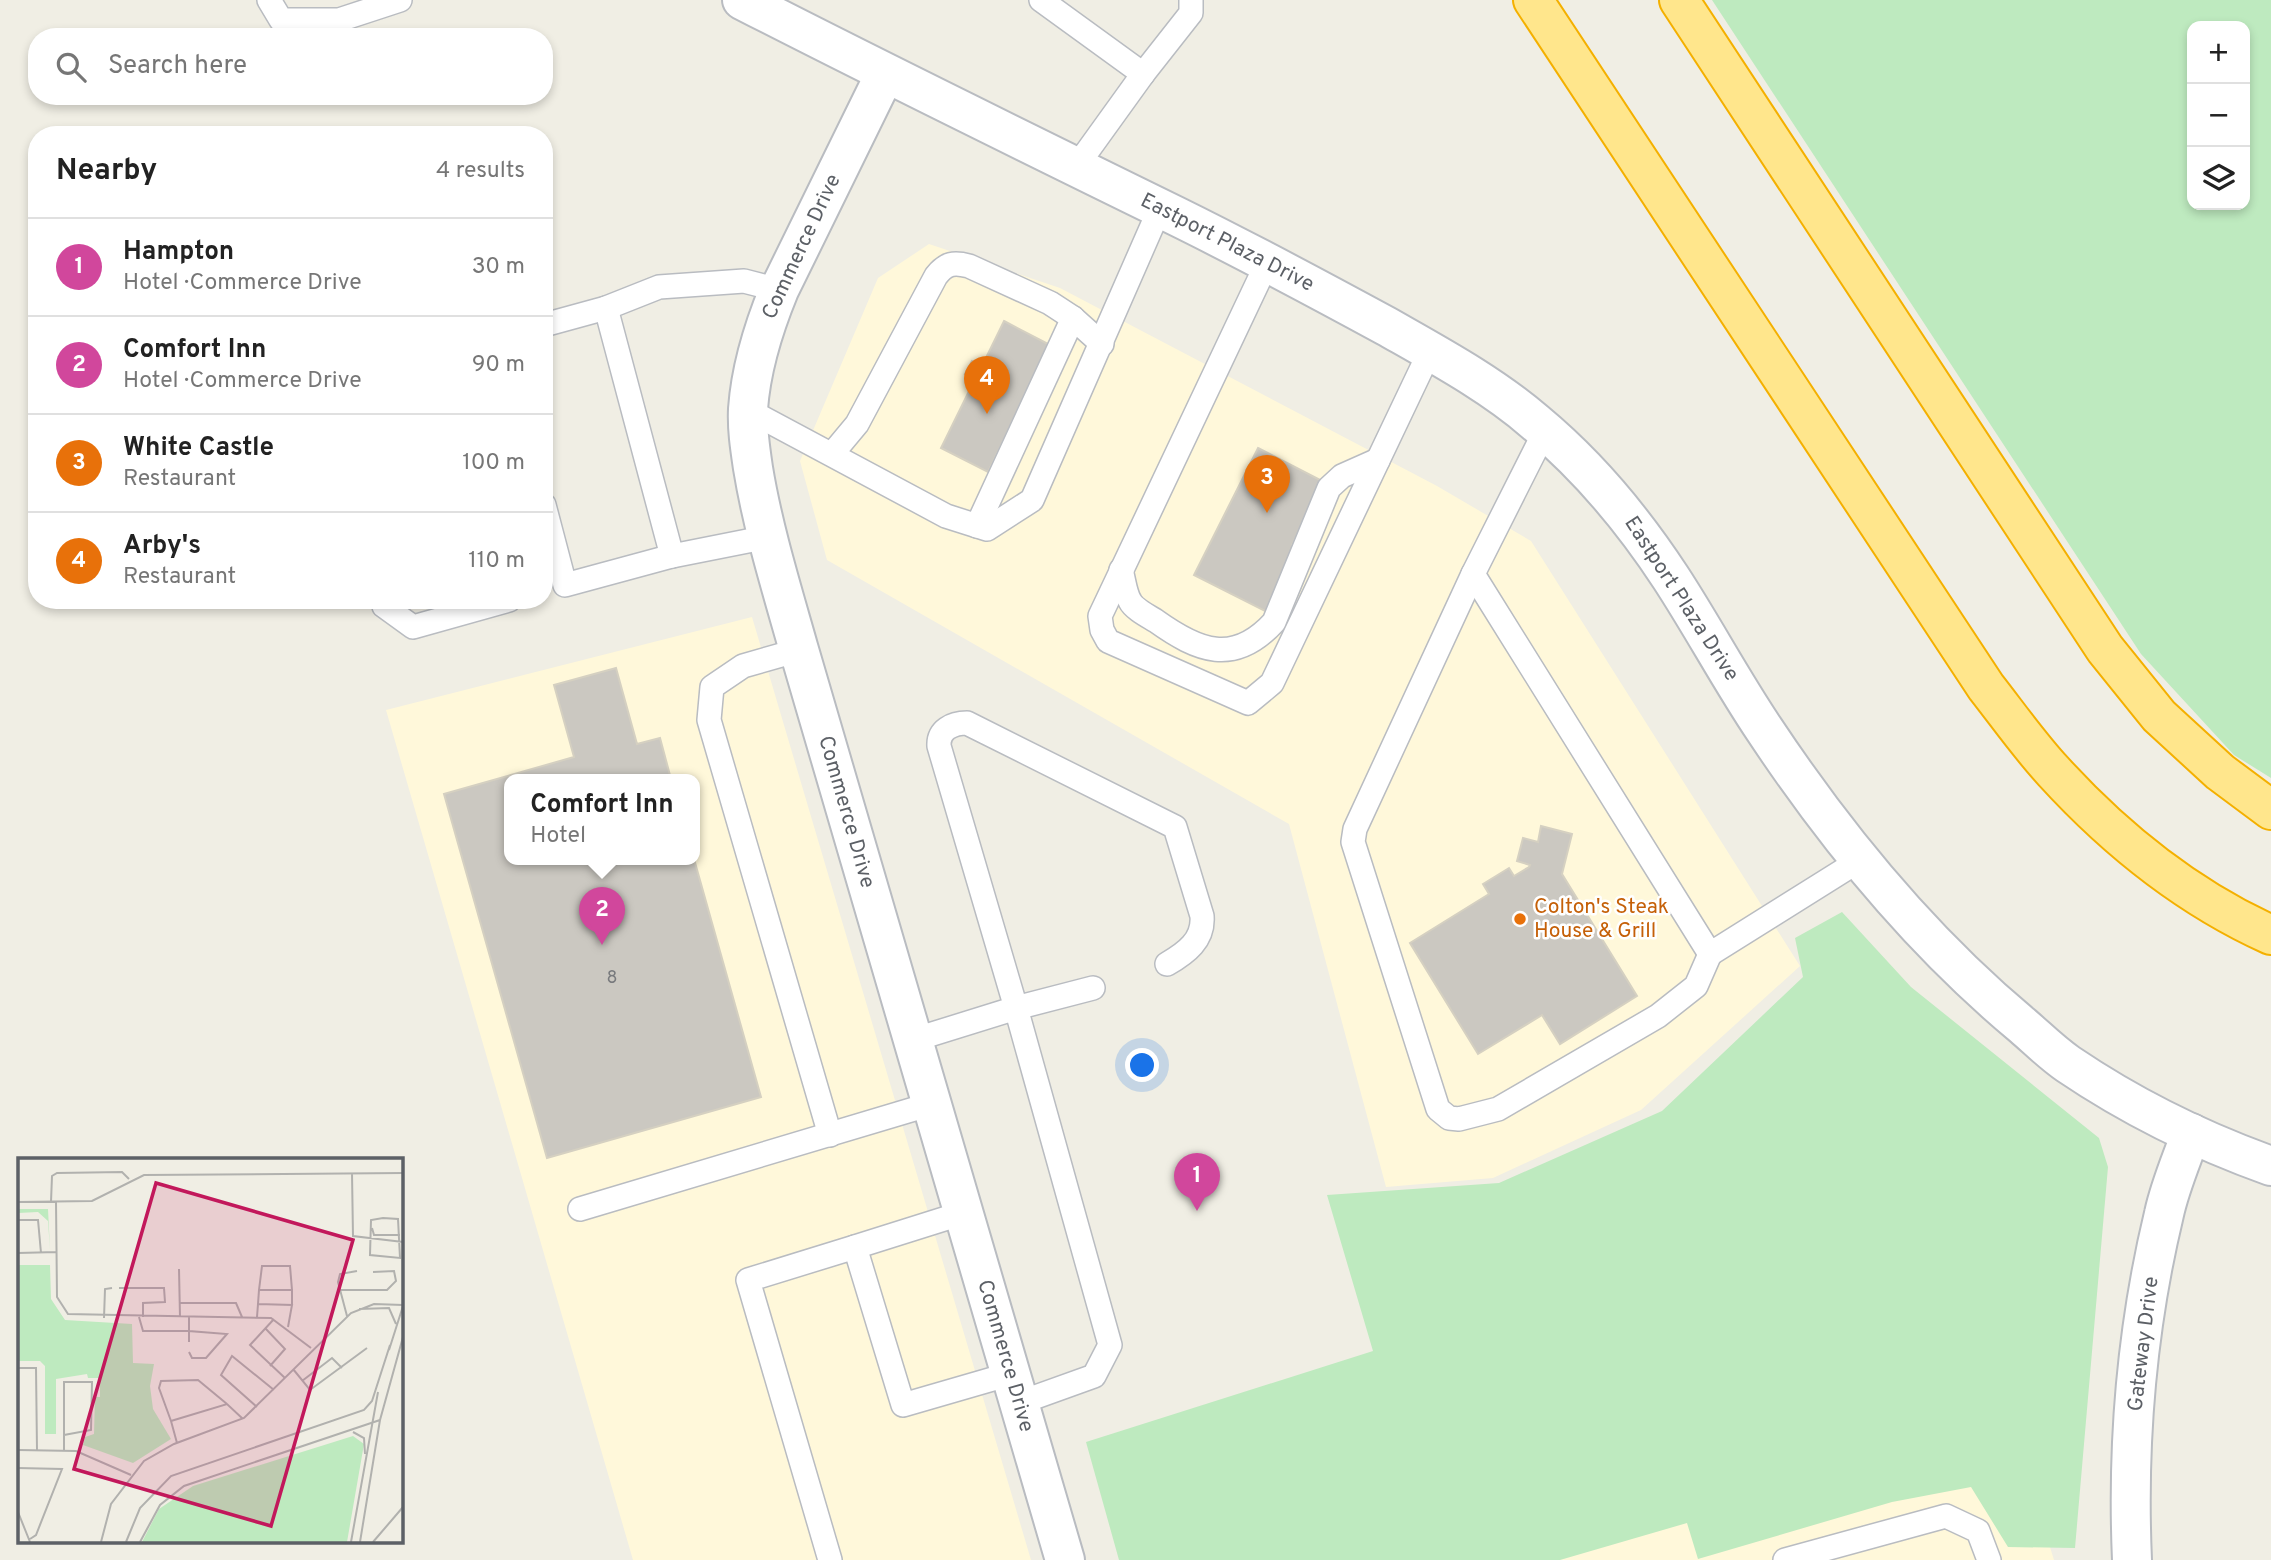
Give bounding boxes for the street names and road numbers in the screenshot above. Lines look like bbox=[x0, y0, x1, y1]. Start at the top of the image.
street label: Commerce Drive bbox=[757, 170, 847, 324]
street label: Eastport Plaza Drive bbox=[1136, 187, 1318, 299]
street label: Eastport Plaza Drive bbox=[1618, 511, 1744, 687]
street label: Commerce Drive bbox=[811, 733, 881, 891]
street label: Gateway Drive bbox=[2122, 1275, 2166, 1413]
street label: Commerce Drive bbox=[970, 1277, 1040, 1435]

